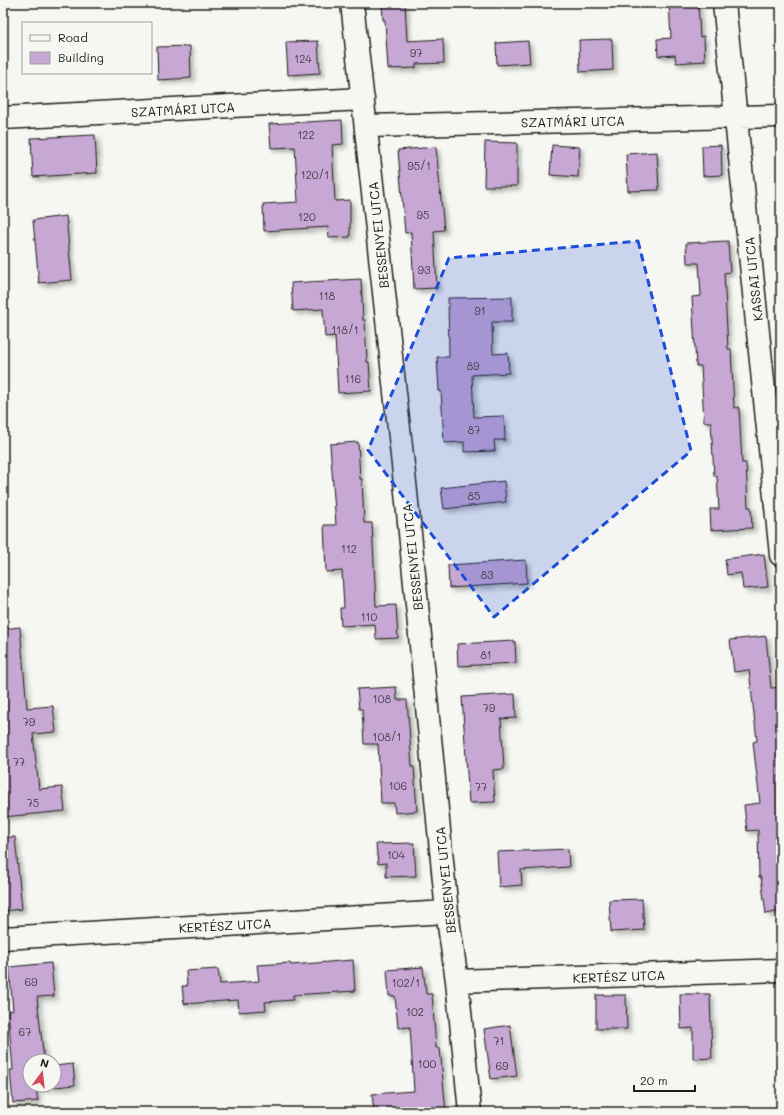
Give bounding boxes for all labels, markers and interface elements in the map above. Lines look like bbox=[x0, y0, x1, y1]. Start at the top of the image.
legend bbox=[22, 22, 152, 74]
text: Road bbox=[58, 29, 88, 45]
house number: 97 bbox=[410, 45, 422, 60]
text: Building bbox=[58, 49, 104, 65]
house number: 124 bbox=[294, 51, 312, 66]
street label: SZATMÁRI UTCA bbox=[131, 98, 235, 120]
street label: SZATMÁRI UTCA bbox=[521, 112, 625, 130]
house number: 122 bbox=[297, 127, 315, 142]
house number: 95/1 bbox=[407, 158, 431, 173]
house number: 120/1 bbox=[301, 167, 329, 182]
street label: BESSENYEI UTCA bbox=[364, 181, 392, 289]
house number: 95 bbox=[417, 207, 429, 222]
house number: 120 bbox=[298, 209, 316, 224]
street label: KASSAI UTCA bbox=[740, 236, 766, 322]
house number: 93 bbox=[418, 262, 431, 277]
house number: 118 bbox=[319, 288, 336, 303]
house number: 91 bbox=[474, 303, 486, 318]
house number: 118/1 bbox=[331, 322, 359, 337]
house number: 89 bbox=[466, 358, 480, 373]
house number: 116 bbox=[345, 371, 361, 386]
house number: 87 bbox=[468, 422, 480, 437]
house number: 85 bbox=[467, 488, 481, 503]
street label: BESSENYEI UTCA bbox=[398, 503, 426, 611]
house number: 112 bbox=[341, 541, 357, 556]
house number: 83 bbox=[480, 567, 494, 582]
house number: 110 bbox=[361, 609, 378, 624]
house number: 81 bbox=[480, 647, 492, 662]
house number: 108 bbox=[373, 691, 392, 706]
house number: 79 bbox=[483, 700, 496, 715]
house number: 79 bbox=[23, 714, 36, 729]
house number: 108/1 bbox=[372, 729, 402, 744]
house number: 77 bbox=[13, 754, 25, 769]
house number: 106 bbox=[389, 778, 407, 793]
house number: 77 bbox=[475, 779, 487, 794]
house number: 75 bbox=[27, 795, 39, 810]
street label: BESSENYEI UTCA bbox=[431, 826, 459, 934]
house number: 104 bbox=[387, 847, 406, 862]
street label: KERTÉSZ UTCA bbox=[178, 914, 272, 936]
street label: KERTÉSZ UTCA bbox=[572, 966, 666, 986]
house number: 69 bbox=[24, 974, 38, 989]
house number: 102/1 bbox=[392, 975, 420, 990]
house number: 102 bbox=[406, 1004, 424, 1019]
house number: 67 bbox=[19, 1024, 31, 1039]
house number: 71 bbox=[493, 1033, 505, 1048]
north arrow bbox=[22, 1053, 62, 1093]
text: N bbox=[39, 1055, 51, 1071]
house number: 100 bbox=[418, 1056, 436, 1071]
house number: 69 bbox=[495, 1058, 509, 1073]
scale bar bbox=[634, 1067, 695, 1093]
text: 20 m bbox=[640, 1072, 668, 1088]

